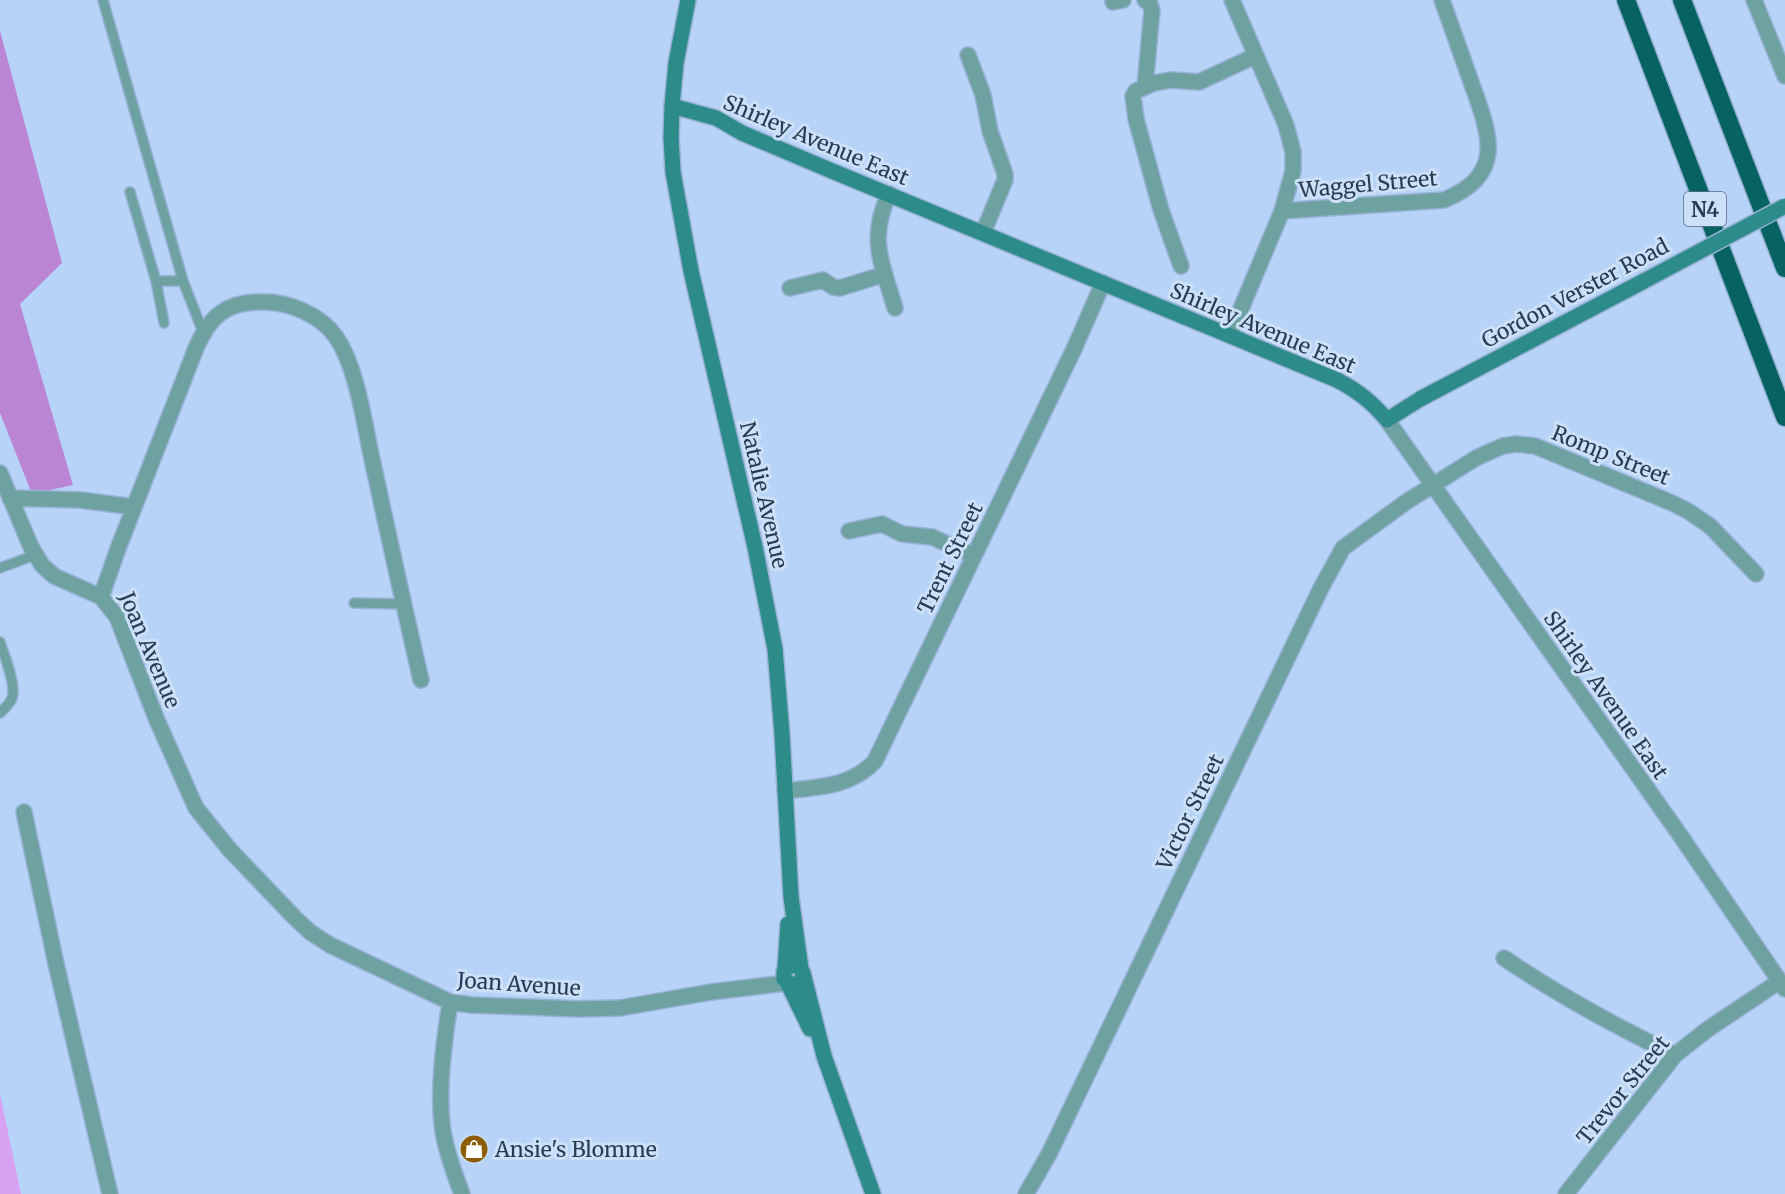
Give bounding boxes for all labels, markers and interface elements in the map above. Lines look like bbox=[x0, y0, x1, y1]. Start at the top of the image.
street label: Shirley Avenue East bbox=[719, 89, 913, 191]
street label: Waggel Street bbox=[1297, 164, 1438, 204]
road number: N4 bbox=[1684, 192, 1726, 226]
street label: Gordon Verster Road bbox=[1477, 232, 1673, 354]
street label: Shirley Avenue East bbox=[1166, 277, 1360, 379]
street label: Natalie Avenue bbox=[734, 419, 794, 571]
street label: Romp Street bbox=[1548, 419, 1674, 491]
street label: Trent Street bbox=[911, 498, 989, 618]
street label: Joan Avenue bbox=[113, 587, 187, 712]
street label: Shirley Avenue East bbox=[1538, 606, 1674, 784]
street label: Victor Street bbox=[1150, 750, 1230, 875]
street label: Joan Avenue bbox=[455, 966, 582, 1002]
street label: Trevor Street bbox=[1571, 1030, 1675, 1150]
shop icon: Ansie's Blomme bbox=[458, 1133, 490, 1165]
place label: Ansie's Blomme bbox=[494, 1136, 657, 1163]

